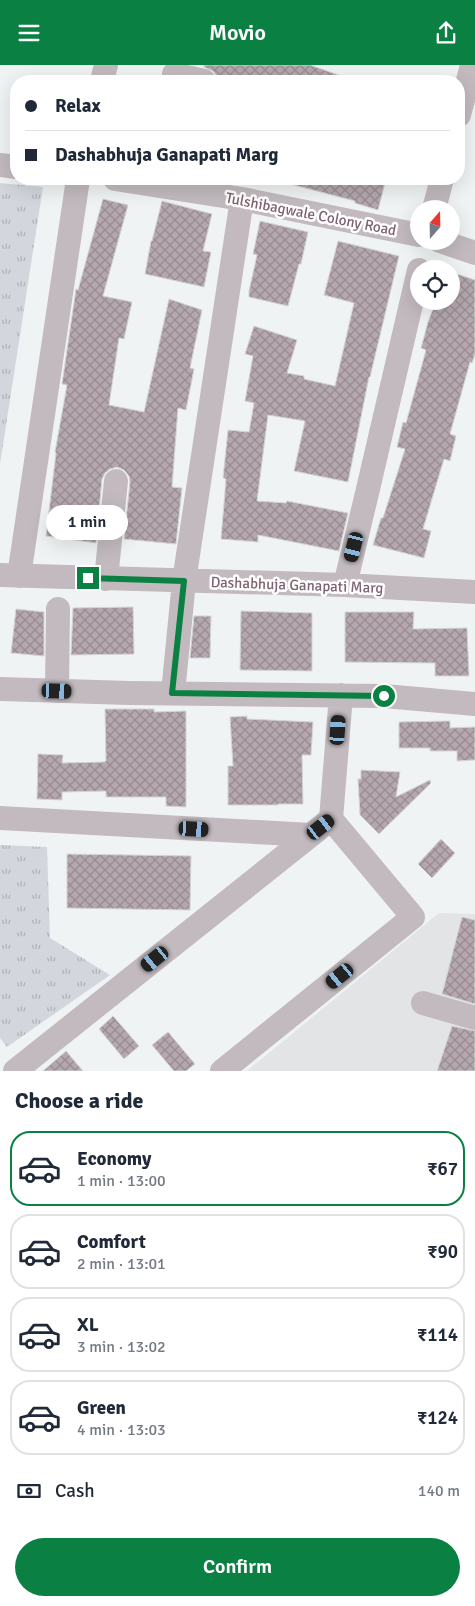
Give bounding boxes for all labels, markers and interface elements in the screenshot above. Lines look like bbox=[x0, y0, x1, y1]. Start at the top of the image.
icon: menu bbox=[15, 19, 43, 47]
text: Movio bbox=[209, 19, 266, 46]
icon: share bbox=[432, 19, 460, 47]
text: Relax bbox=[55, 94, 101, 118]
text: Dashabhuja Ganapati Marg bbox=[55, 143, 279, 167]
street label: Tulshibagwale Colony Road bbox=[224, 189, 398, 239]
north arrow bbox=[410, 200, 460, 250]
map controls bbox=[410, 200, 460, 310]
button: locate bbox=[410, 260, 460, 310]
callout: 1 min bbox=[47, 505, 129, 541]
text: 1 min bbox=[68, 512, 106, 532]
car bbox=[343, 531, 364, 563]
route end bbox=[77, 567, 99, 589]
street label: Dashabhuja Ganapati Marg bbox=[210, 573, 384, 597]
car bbox=[41, 683, 72, 699]
route start bbox=[373, 685, 395, 707]
car bbox=[329, 715, 346, 745]
car bbox=[304, 812, 337, 842]
car bbox=[178, 821, 209, 837]
car bbox=[138, 944, 171, 974]
car bbox=[323, 961, 356, 991]
text: Choose a ride bbox=[15, 1087, 143, 1114]
icon: car bbox=[17, 1146, 62, 1191]
text: Economy bbox=[77, 1147, 151, 1171]
text: ₹67 bbox=[427, 1157, 458, 1181]
text: 1 min · 13:00 bbox=[77, 1171, 166, 1191]
icon: car bbox=[17, 1229, 62, 1274]
text: Comfort bbox=[77, 1230, 146, 1254]
text: ₹90 bbox=[427, 1240, 458, 1264]
text: 2 min · 13:01 bbox=[77, 1254, 166, 1274]
icon: car bbox=[17, 1312, 62, 1357]
text: XL bbox=[77, 1313, 99, 1337]
text: ₹114 bbox=[417, 1323, 458, 1347]
text: 3 min · 13:02 bbox=[77, 1337, 166, 1357]
icon: car bbox=[17, 1395, 62, 1440]
text: Green bbox=[77, 1396, 126, 1420]
text: ₹124 bbox=[417, 1406, 458, 1430]
text: 4 min · 13:03 bbox=[77, 1420, 166, 1440]
icon: cash bbox=[15, 1477, 43, 1505]
text: Cash bbox=[55, 1479, 95, 1503]
text: 140 m bbox=[418, 1481, 460, 1501]
button: Confirm bbox=[15, 1538, 460, 1596]

